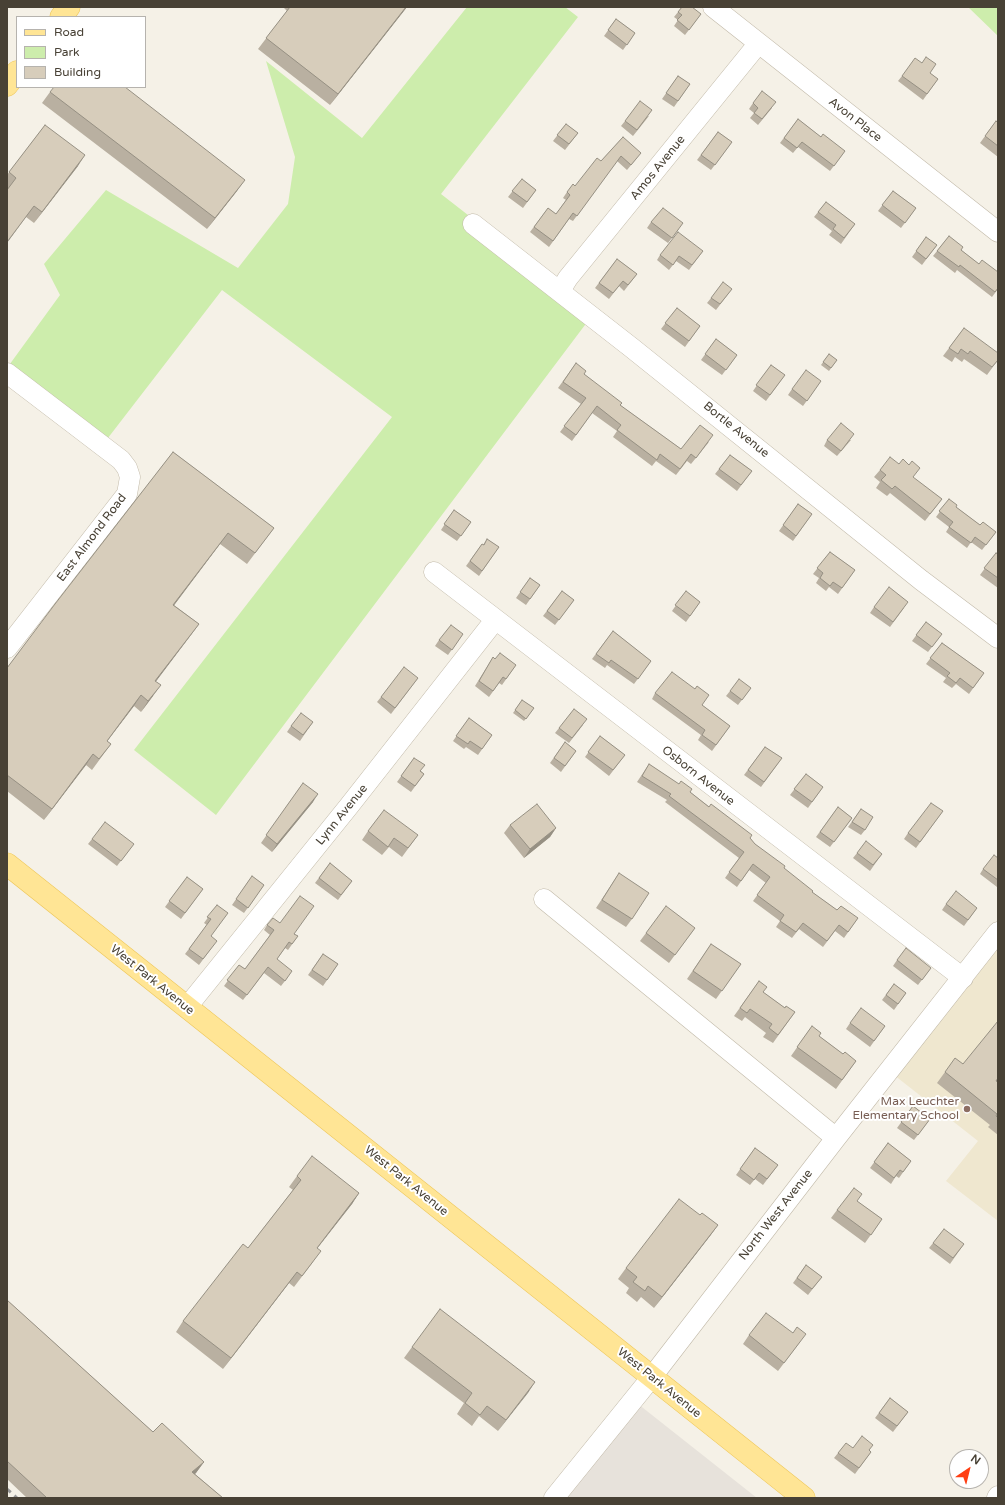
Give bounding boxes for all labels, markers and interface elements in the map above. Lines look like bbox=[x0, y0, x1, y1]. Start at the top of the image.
legend bbox=[16, 16, 146, 88]
text: Road bbox=[54, 25, 84, 39]
text: Park bbox=[54, 45, 80, 59]
text: Building bbox=[54, 65, 101, 79]
street label: Avon Place bbox=[826, 95, 884, 145]
street label: Amos Avenue bbox=[628, 133, 688, 203]
street label: Bortle Avenue bbox=[700, 399, 772, 461]
street label: East Almond Road bbox=[54, 491, 130, 585]
street label: Osborn Avenue bbox=[659, 743, 737, 809]
street label: Lynn Avenue bbox=[313, 782, 371, 848]
street label: West Park Avenue bbox=[107, 942, 197, 1018]
place label: Max Leuchter Elementary School bbox=[852, 1095, 959, 1123]
marker: Max Leuchter Elementary School bbox=[962, 1104, 972, 1114]
street label: West Park Avenue bbox=[361, 1143, 451, 1219]
street label: North West Avenue bbox=[736, 1167, 816, 1263]
street label: West Park Avenue bbox=[614, 1345, 704, 1421]
north arrow bbox=[949, 1449, 989, 1489]
text: N bbox=[968, 1452, 983, 1467]

